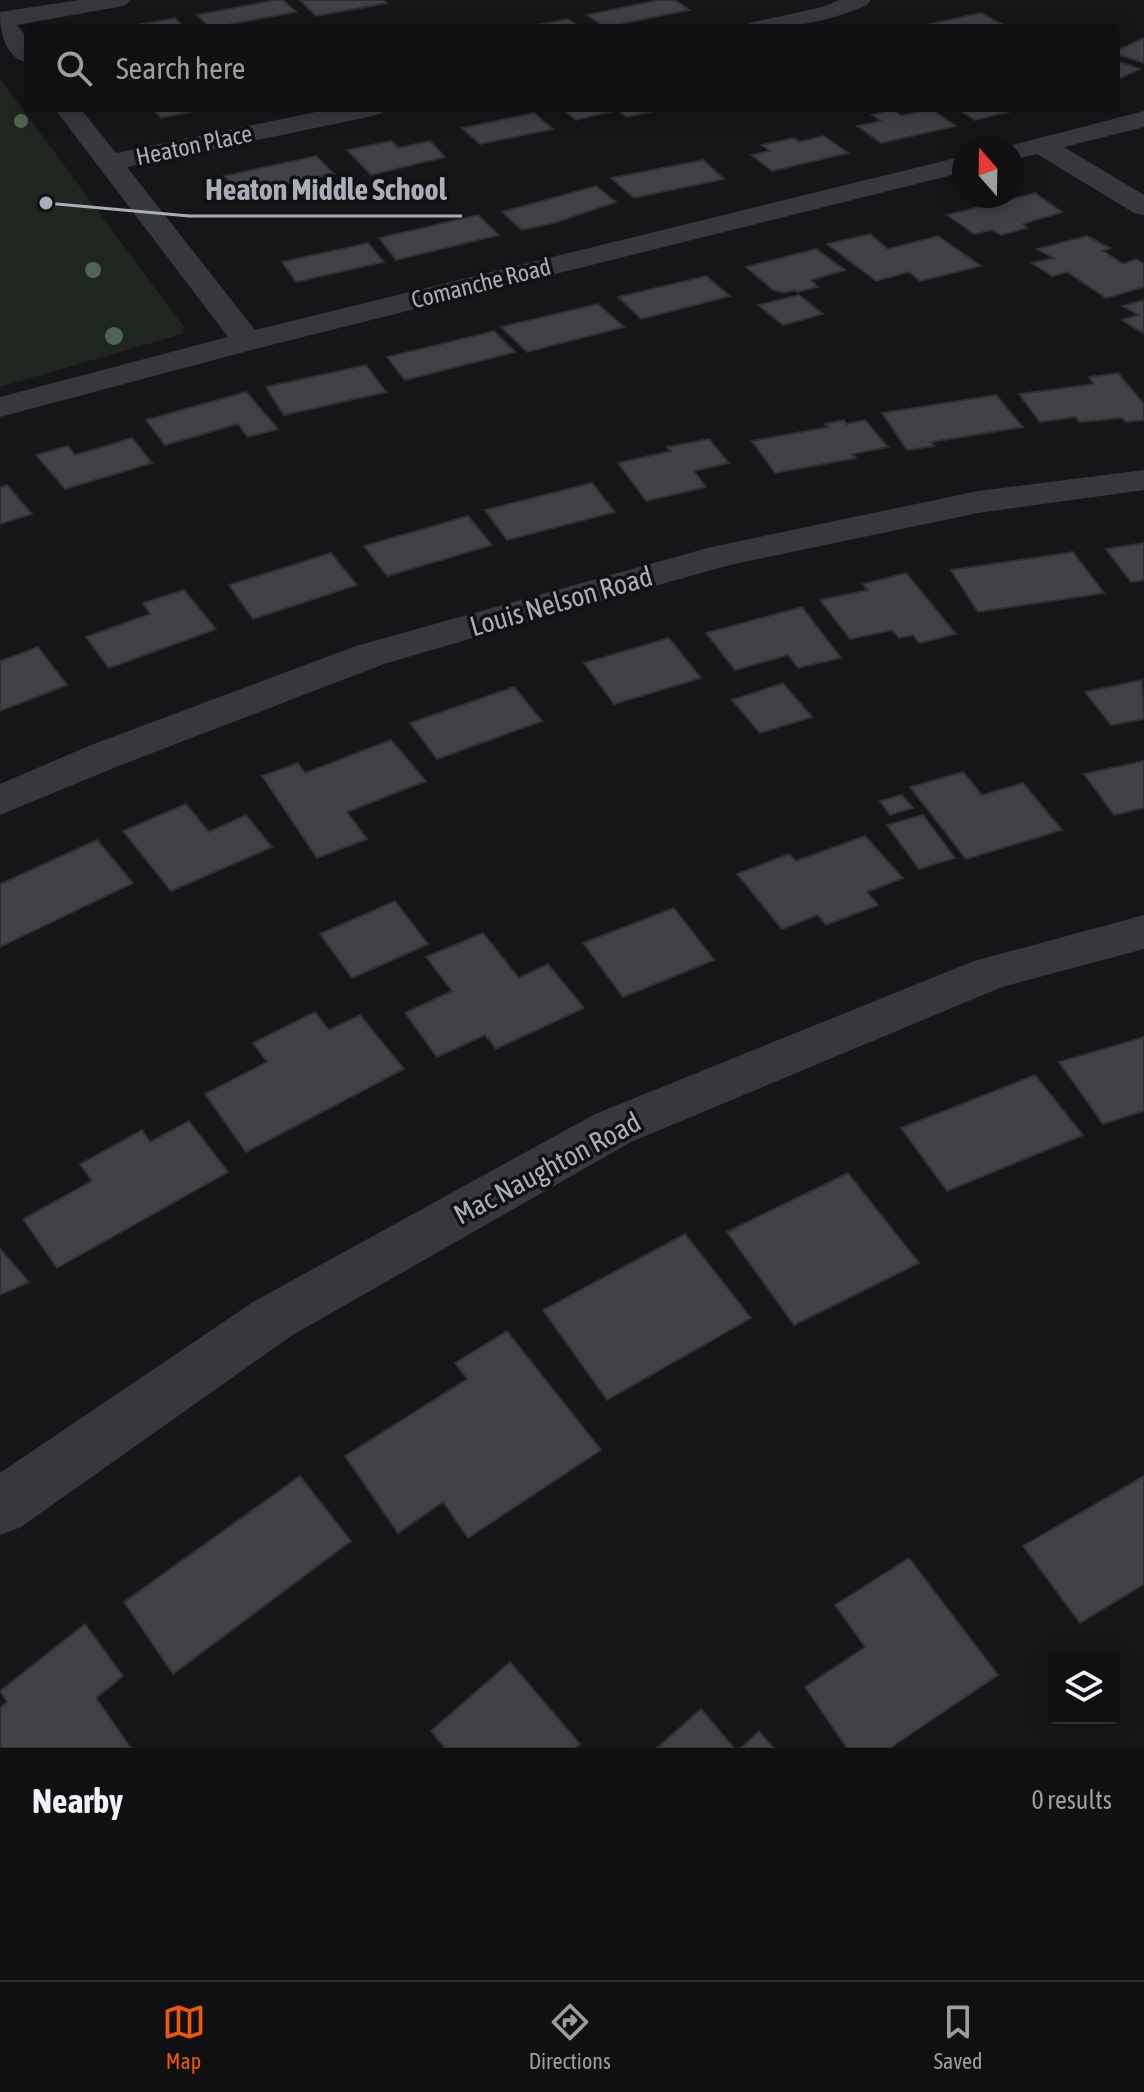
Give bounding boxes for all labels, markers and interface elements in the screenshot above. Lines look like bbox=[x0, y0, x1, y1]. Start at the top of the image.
search box bbox=[24, 24, 1120, 112]
icon: search bbox=[52, 46, 96, 90]
text: Search here bbox=[116, 51, 245, 85]
street label: Heaton Place bbox=[134, 120, 254, 170]
north arrow bbox=[952, 136, 1024, 208]
callout: Heaton Middle School bbox=[189, 162, 462, 216]
text: Heaton Middle School bbox=[205, 172, 448, 206]
street label: Comanche Road bbox=[409, 253, 553, 313]
street label: Louis Nelson Road bbox=[466, 560, 656, 642]
street label: Mac Naughton Road bbox=[448, 1105, 646, 1231]
map controls bbox=[1048, 1652, 1120, 1724]
button: layers bbox=[1048, 1652, 1120, 1724]
text: Nearby bbox=[32, 1781, 123, 1820]
text: 0 results bbox=[1031, 1785, 1112, 1815]
tab: Map bbox=[162, 2000, 206, 2074]
tab: Directions bbox=[529, 2000, 611, 2074]
tab: Saved bbox=[934, 2000, 982, 2074]

